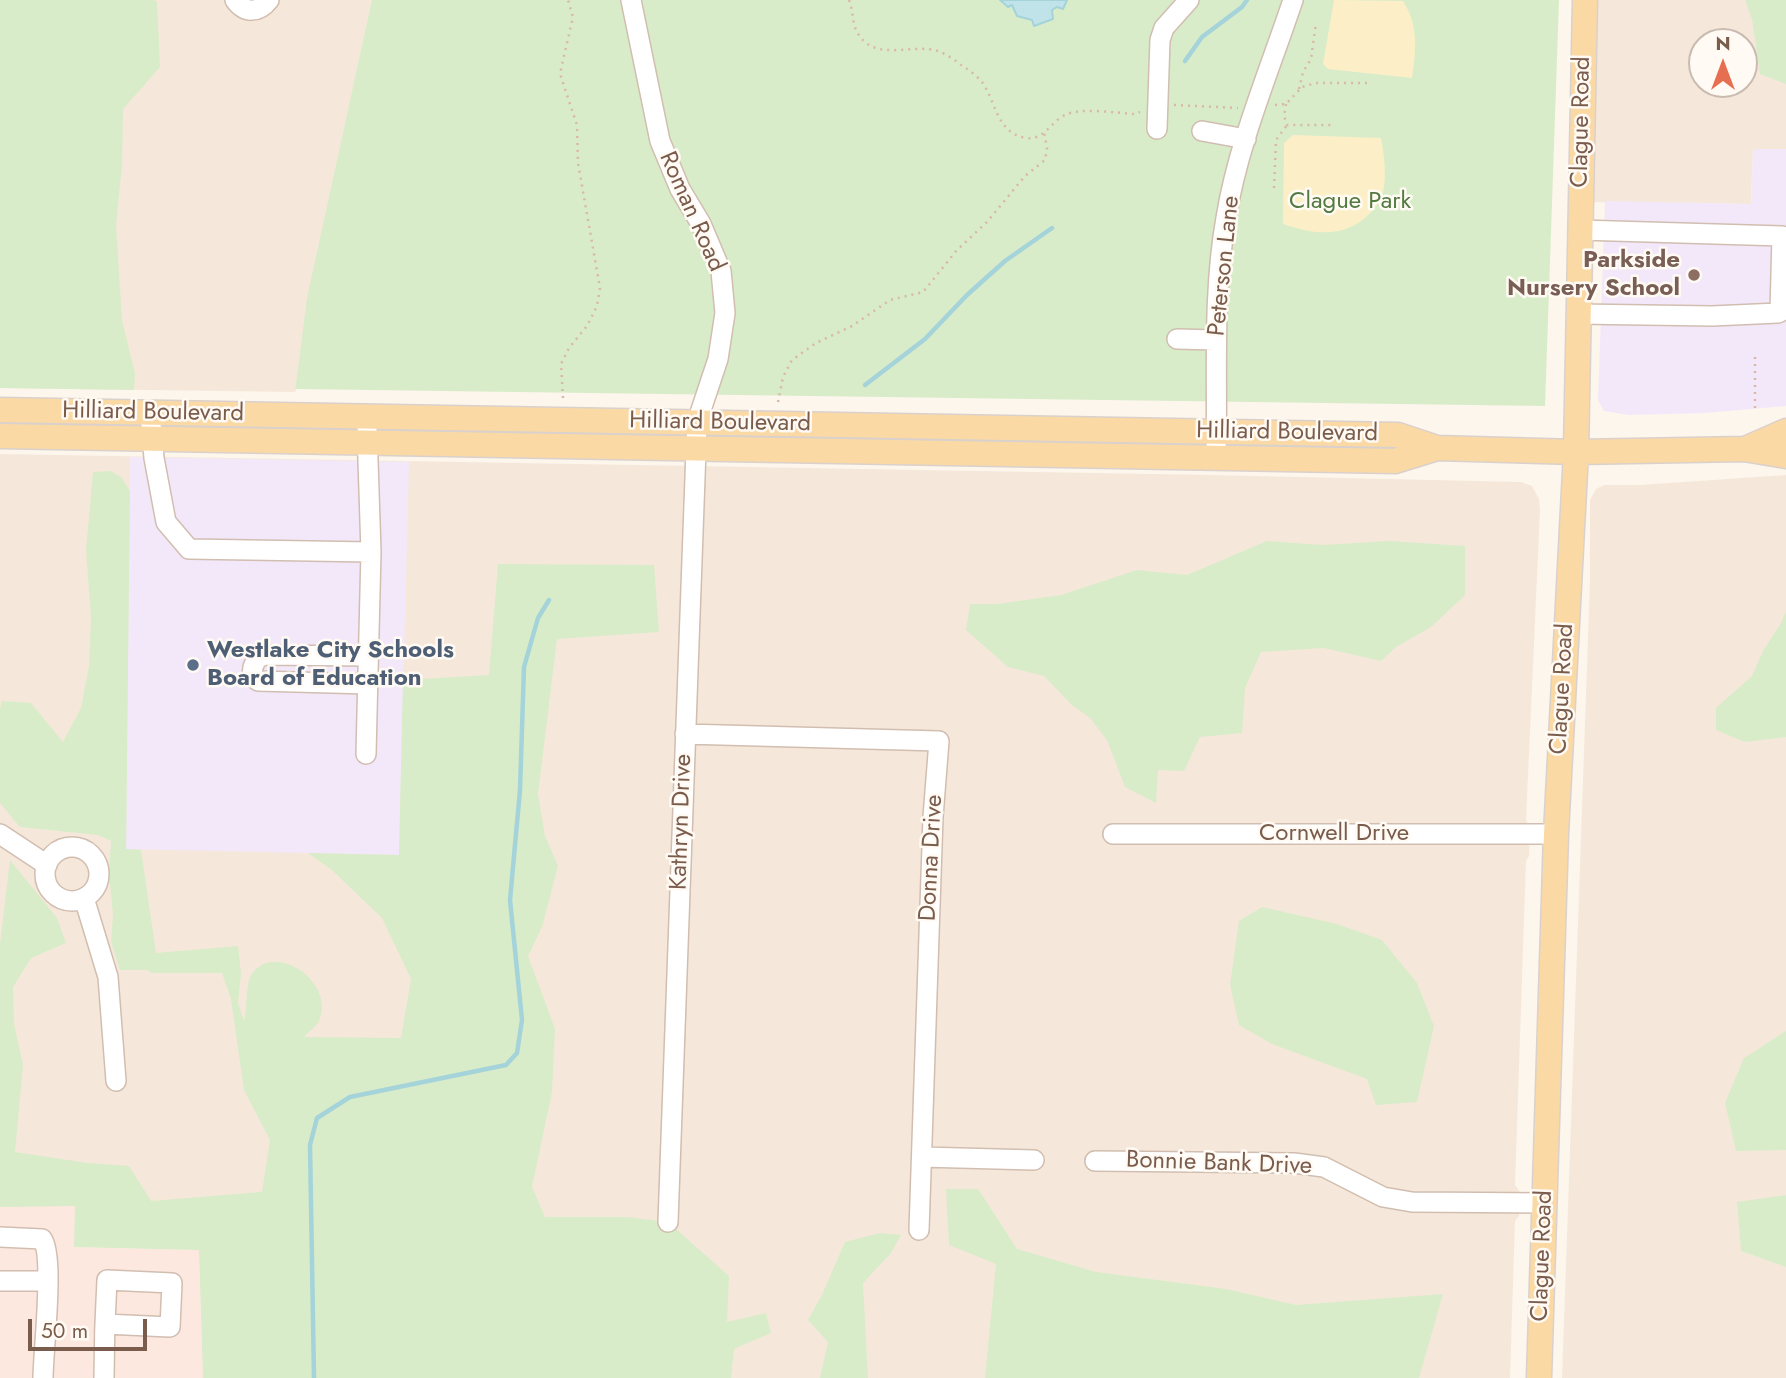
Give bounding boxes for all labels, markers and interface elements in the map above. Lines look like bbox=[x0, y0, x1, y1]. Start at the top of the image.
north arrow bbox=[1688, 28, 1758, 98]
text: N bbox=[1715, 30, 1731, 57]
street label: Clague Road bbox=[1566, 56, 1598, 188]
street label: Roman Road bbox=[652, 148, 730, 276]
park label: Clague Park bbox=[1289, 188, 1411, 216]
street label: Peterson Lane bbox=[1203, 194, 1247, 338]
place label: Parkside Nursery School bbox=[1507, 247, 1680, 303]
marker: Parkside Nursery School bbox=[1686, 267, 1702, 283]
street label: Hilliard Boulevard bbox=[62, 397, 244, 429]
street label: Hilliard Boulevard bbox=[629, 407, 811, 439]
street label: Hilliard Boulevard bbox=[1196, 417, 1378, 449]
street label: Clague Road bbox=[1545, 623, 1581, 755]
place label: Westlake City Schools Board of Education bbox=[207, 637, 454, 693]
marker: Westlake City Schools Board of Education bbox=[185, 657, 201, 673]
street label: Kathryn Drive bbox=[665, 753, 699, 891]
street label: Donna Drive bbox=[914, 794, 950, 922]
street label: Cornwell Drive bbox=[1259, 820, 1409, 848]
street label: Bonnie Bank Drive bbox=[1125, 1146, 1313, 1182]
street label: Clague Road bbox=[1526, 1190, 1560, 1322]
scale bar bbox=[32, 1304, 150, 1348]
text: 50 m bbox=[41, 1316, 88, 1346]

